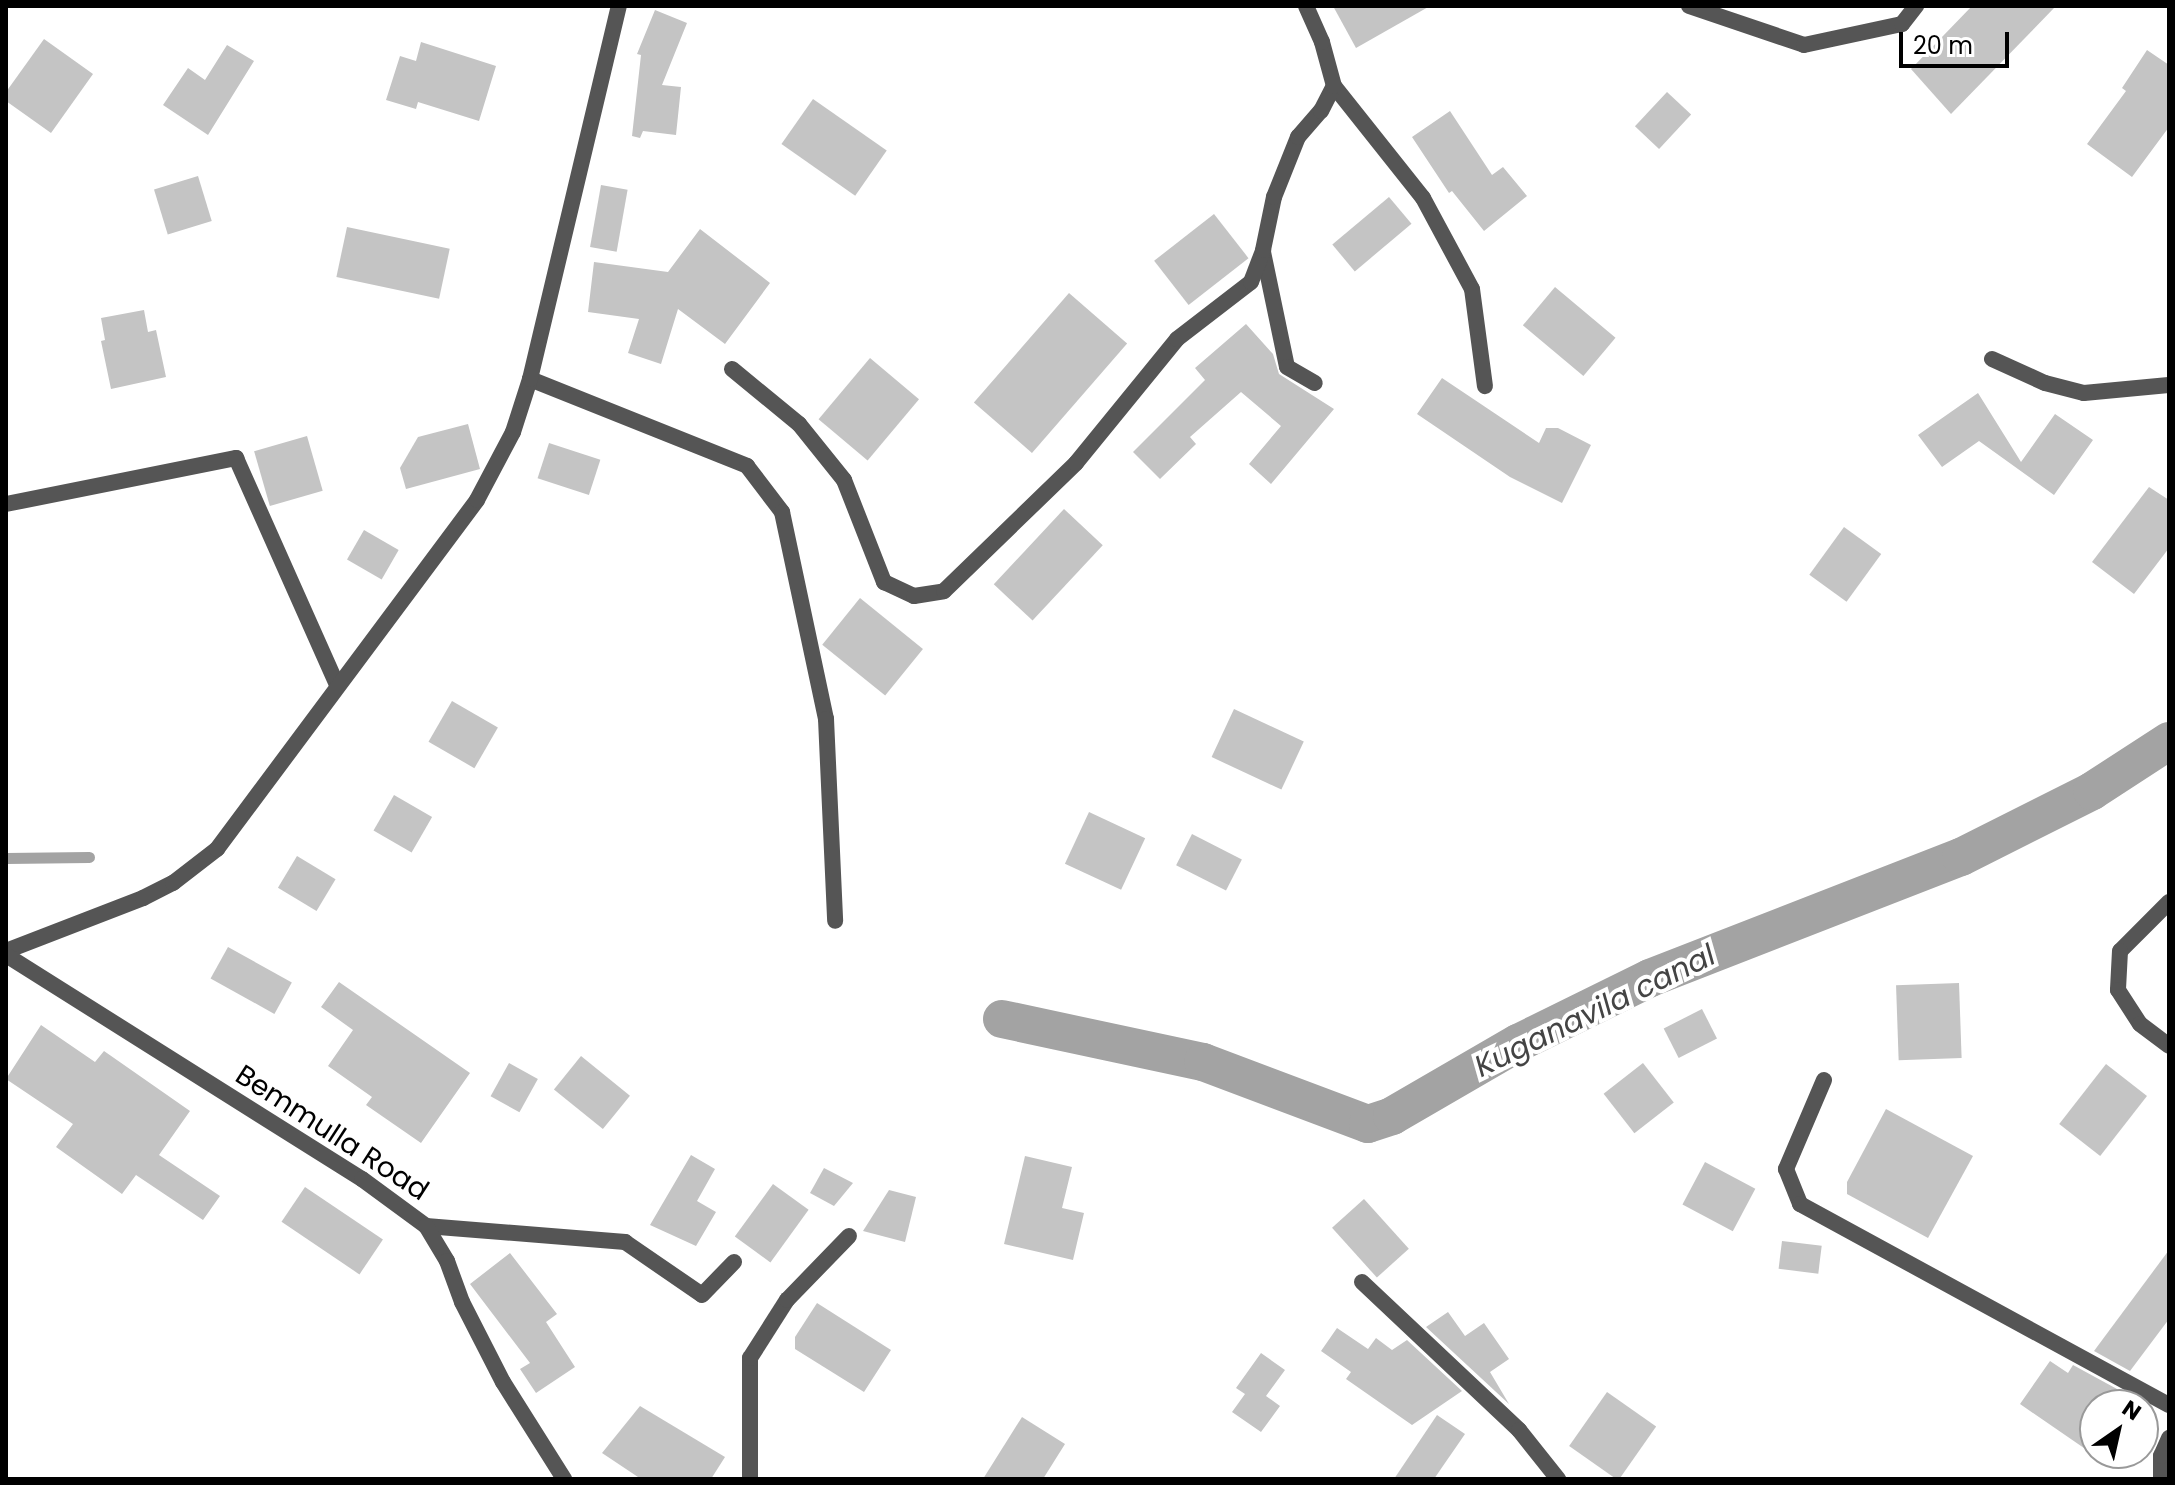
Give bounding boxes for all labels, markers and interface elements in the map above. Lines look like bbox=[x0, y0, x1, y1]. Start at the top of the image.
scale bar bbox=[1903, 16, 2013, 66]
text: 20 m bbox=[1913, 29, 1973, 62]
water label: Kuganavila canal bbox=[1469, 937, 1721, 1085]
street label: Bemmulla Road bbox=[229, 1058, 435, 1208]
north arrow bbox=[2079, 1389, 2159, 1469]
text: N bbox=[2116, 1393, 2147, 1428]

